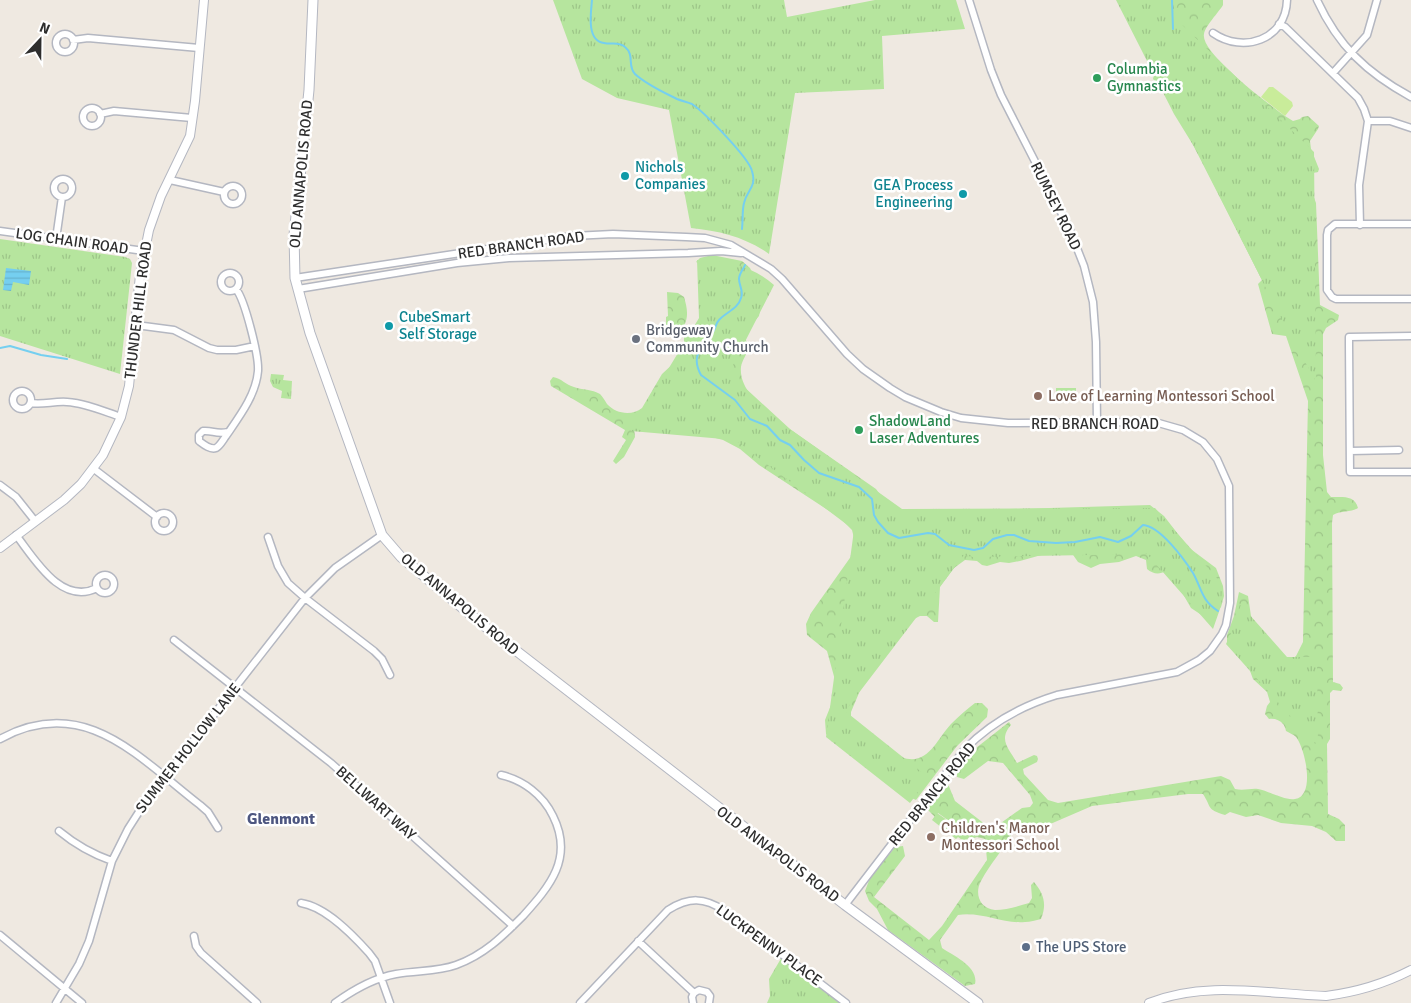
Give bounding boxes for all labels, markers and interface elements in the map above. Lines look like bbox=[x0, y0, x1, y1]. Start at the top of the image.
north arrow bbox=[15, 15, 65, 65]
text: N bbox=[37, 19, 52, 38]
place label: Columbia Gymnastics bbox=[1107, 60, 1181, 95]
marker: Columbia Gymnastics bbox=[1091, 72, 1103, 84]
street label: OLD ANNAPOLIS ROAD bbox=[286, 99, 316, 249]
place label: Nichols Companies bbox=[635, 158, 706, 193]
street label: RUMSEY ROAD bbox=[1027, 159, 1085, 253]
marker: Nichols Companies bbox=[619, 170, 631, 182]
place label: GEA Process Engineering bbox=[873, 176, 953, 211]
marker: GEA Process Engineering bbox=[957, 188, 969, 200]
street label: LOG CHAIN ROAD bbox=[14, 224, 130, 258]
street label: RED BRANCH ROAD bbox=[456, 227, 586, 263]
street label: THUNDER HILL ROAD bbox=[121, 240, 155, 380]
place label: CubeSmart Self Storage bbox=[399, 308, 477, 343]
marker: CubeSmart Self Storage bbox=[383, 320, 395, 332]
place label: Bridgeway Community Church bbox=[646, 321, 769, 356]
marker: Bridgeway Community Church bbox=[630, 333, 642, 345]
place label: Love of Learning Montessori School bbox=[1048, 387, 1275, 405]
marker: Love of Learning Montessori School bbox=[1032, 390, 1044, 402]
place label: ShadowLand Laser Adventures bbox=[869, 412, 980, 447]
street label: RED BRANCH ROAD bbox=[1031, 415, 1159, 433]
marker: ShadowLand Laser Adventures bbox=[853, 424, 865, 436]
street label: OLD ANNAPOLIS ROAD bbox=[397, 549, 523, 659]
street label: SUMMER HOLLOW LANE bbox=[132, 679, 244, 817]
street label: RED BRANCH ROAD bbox=[885, 739, 979, 849]
street label: BELLWART WAY bbox=[332, 762, 420, 844]
street label: OLD ANNAPOLIS ROAD bbox=[713, 802, 843, 906]
district label: Glenmont bbox=[247, 809, 315, 829]
place label: Children's Manor Montessori School bbox=[941, 819, 1059, 854]
marker: Children's Manor Montessori School bbox=[925, 831, 937, 843]
street label: LUCKPENNY PLACE bbox=[713, 901, 825, 989]
place label: The UPS Store bbox=[1036, 938, 1127, 956]
marker: The UPS Store bbox=[1020, 941, 1032, 953]

